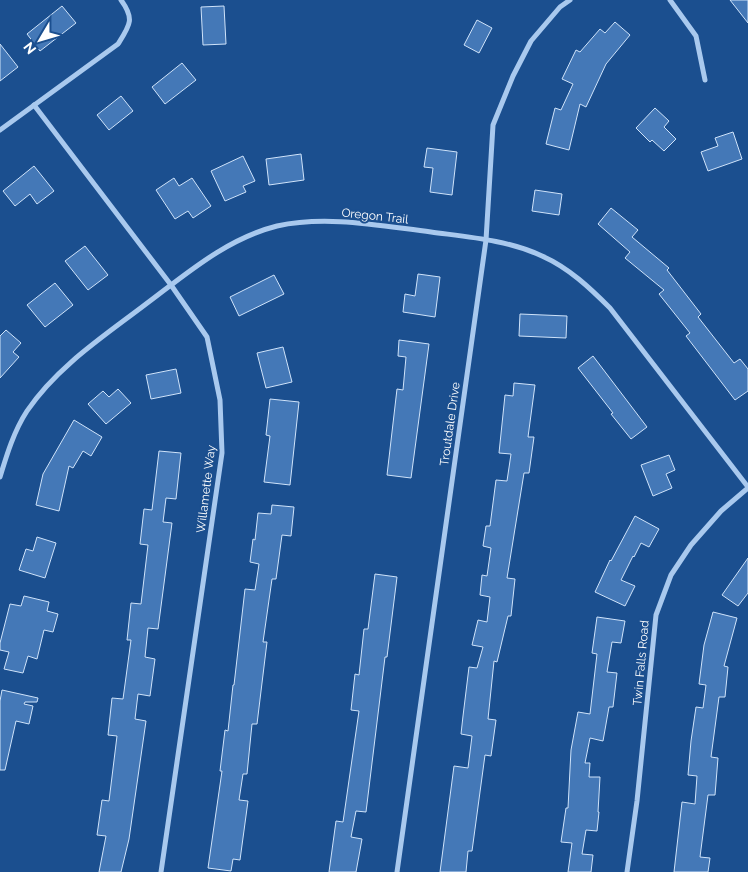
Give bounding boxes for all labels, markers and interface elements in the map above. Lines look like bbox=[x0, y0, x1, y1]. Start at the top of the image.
north arrow bbox=[15, 15, 65, 65]
text: N bbox=[20, 39, 39, 57]
street label: Oregon Trail bbox=[341, 206, 410, 227]
street label: Troutdale Drive bbox=[437, 381, 463, 467]
street label: Willamette Way bbox=[194, 444, 218, 534]
street label: Twin Falls Road bbox=[630, 620, 652, 706]

